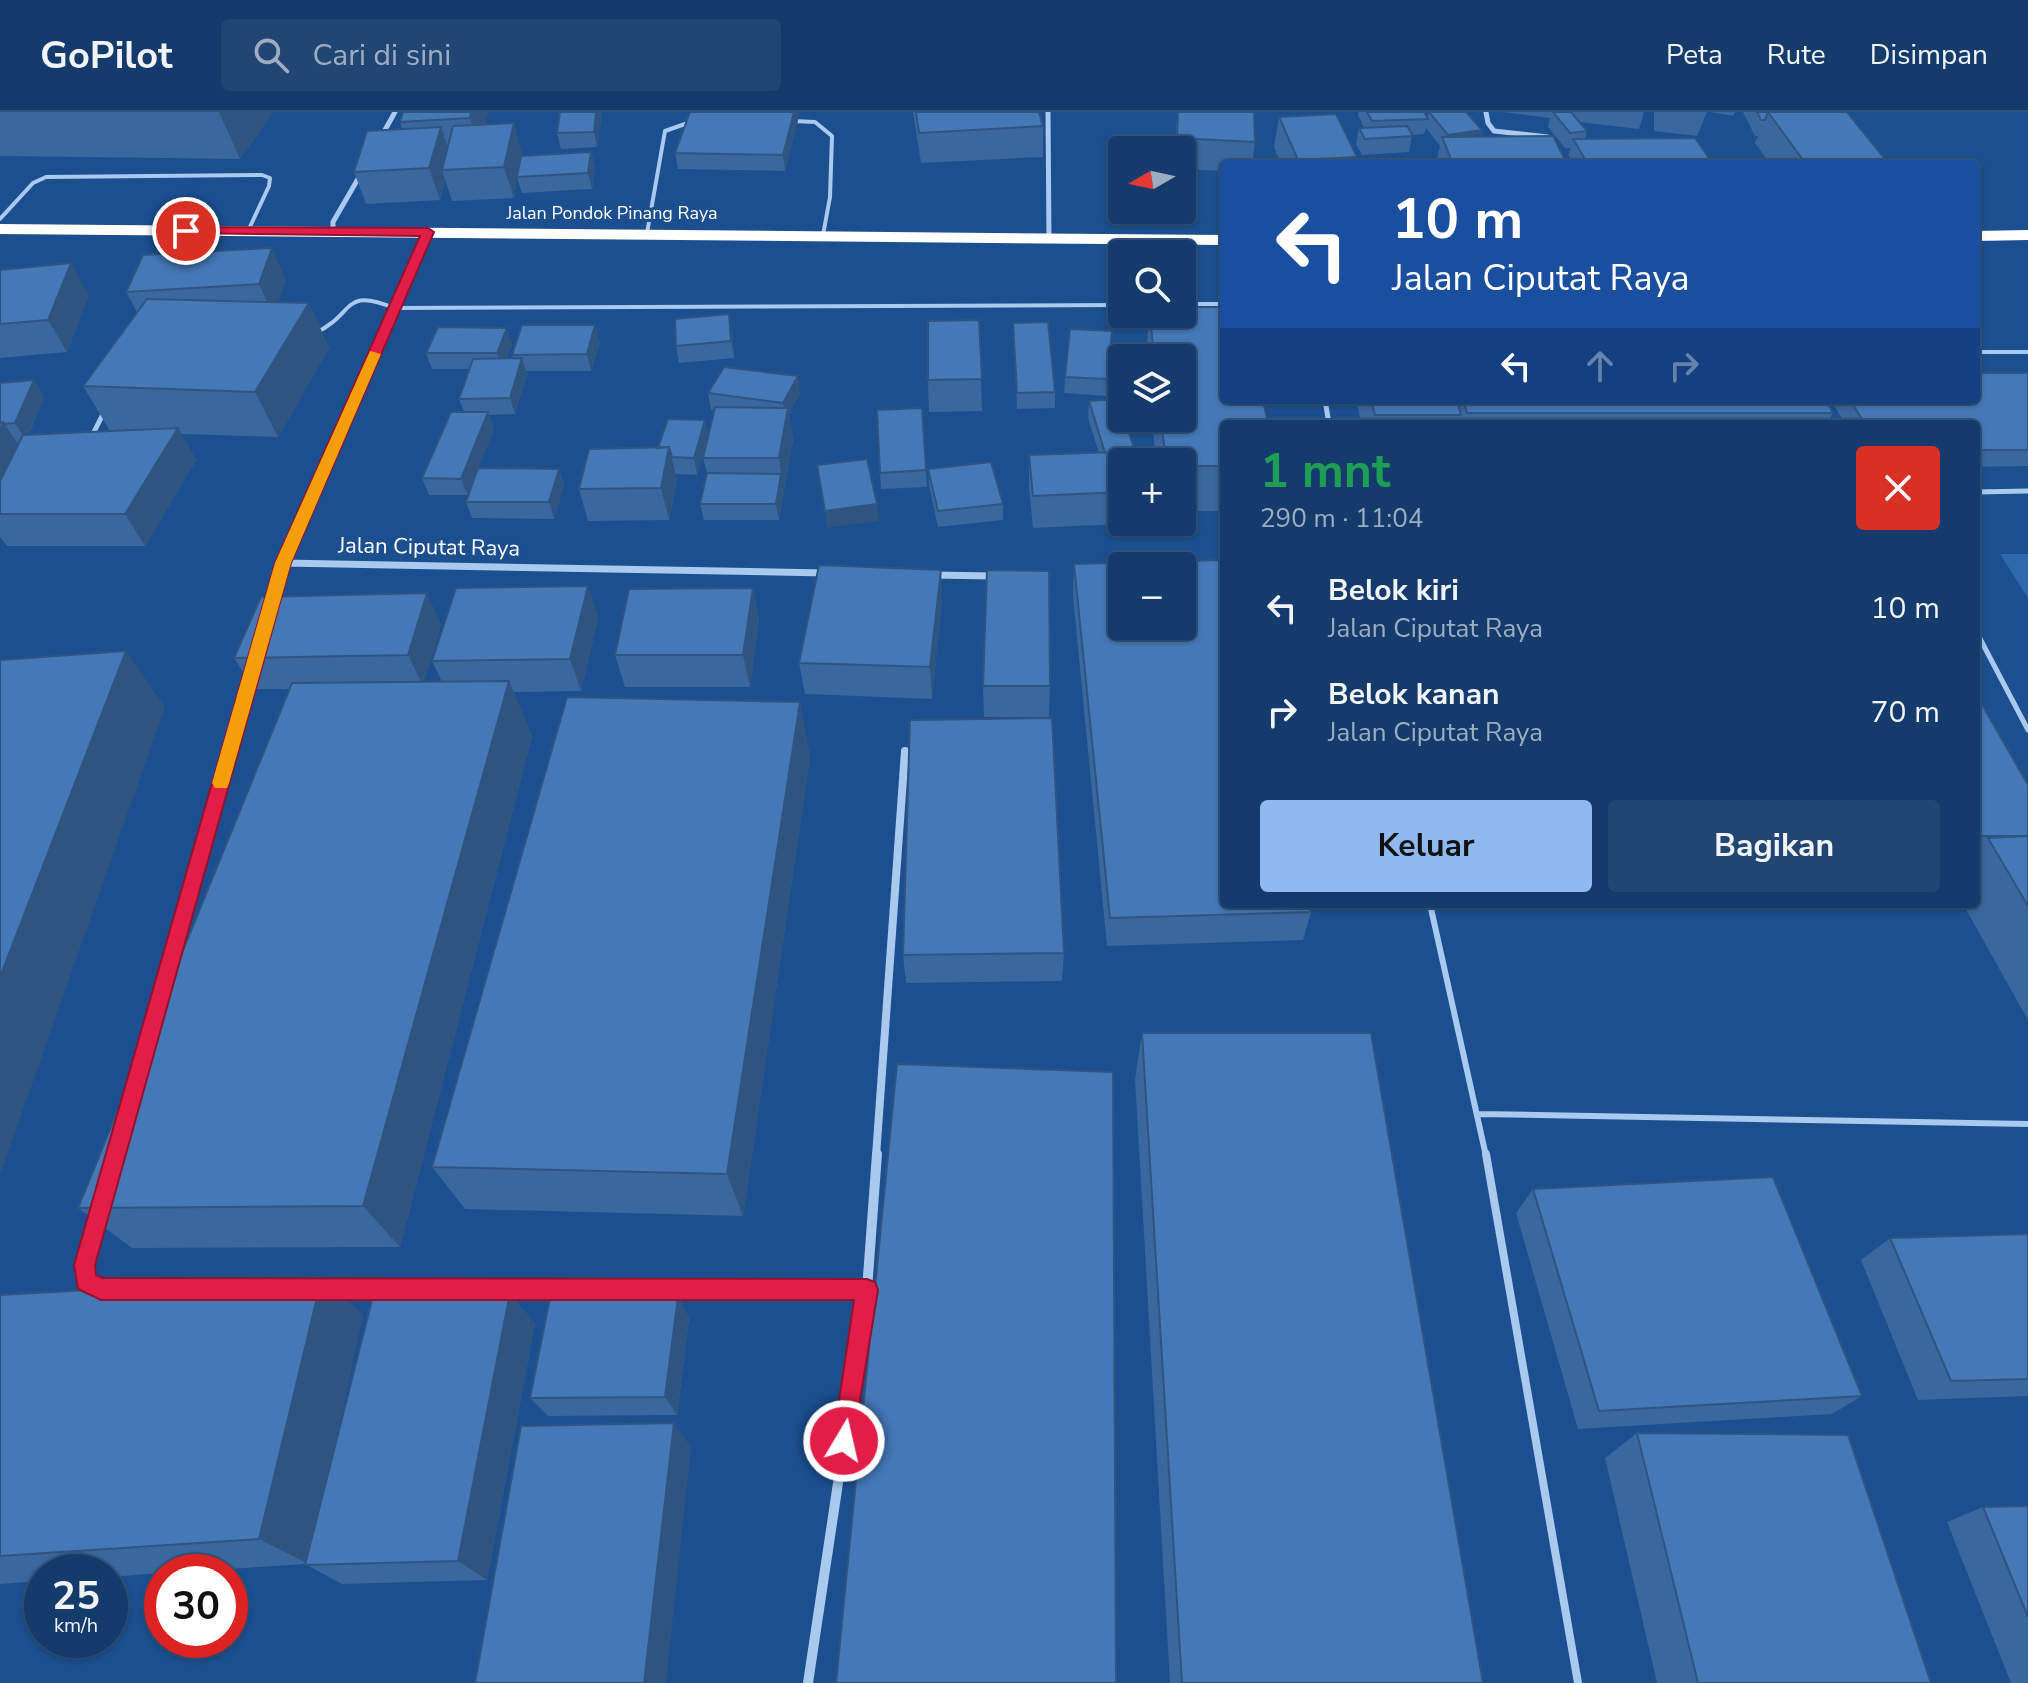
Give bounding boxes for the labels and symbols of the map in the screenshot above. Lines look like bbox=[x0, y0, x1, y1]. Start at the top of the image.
north arrow bbox=[1108, 136, 1196, 224]
pin bbox=[152, 197, 220, 265]
street label: Jalan Pondok Pinang Raya bbox=[505, 201, 718, 225]
street label: Jalan Ciputat Raya bbox=[337, 530, 520, 564]
position arrow bbox=[802, 1399, 886, 1483]
speed limit sign: 30 bbox=[144, 1554, 248, 1658]

